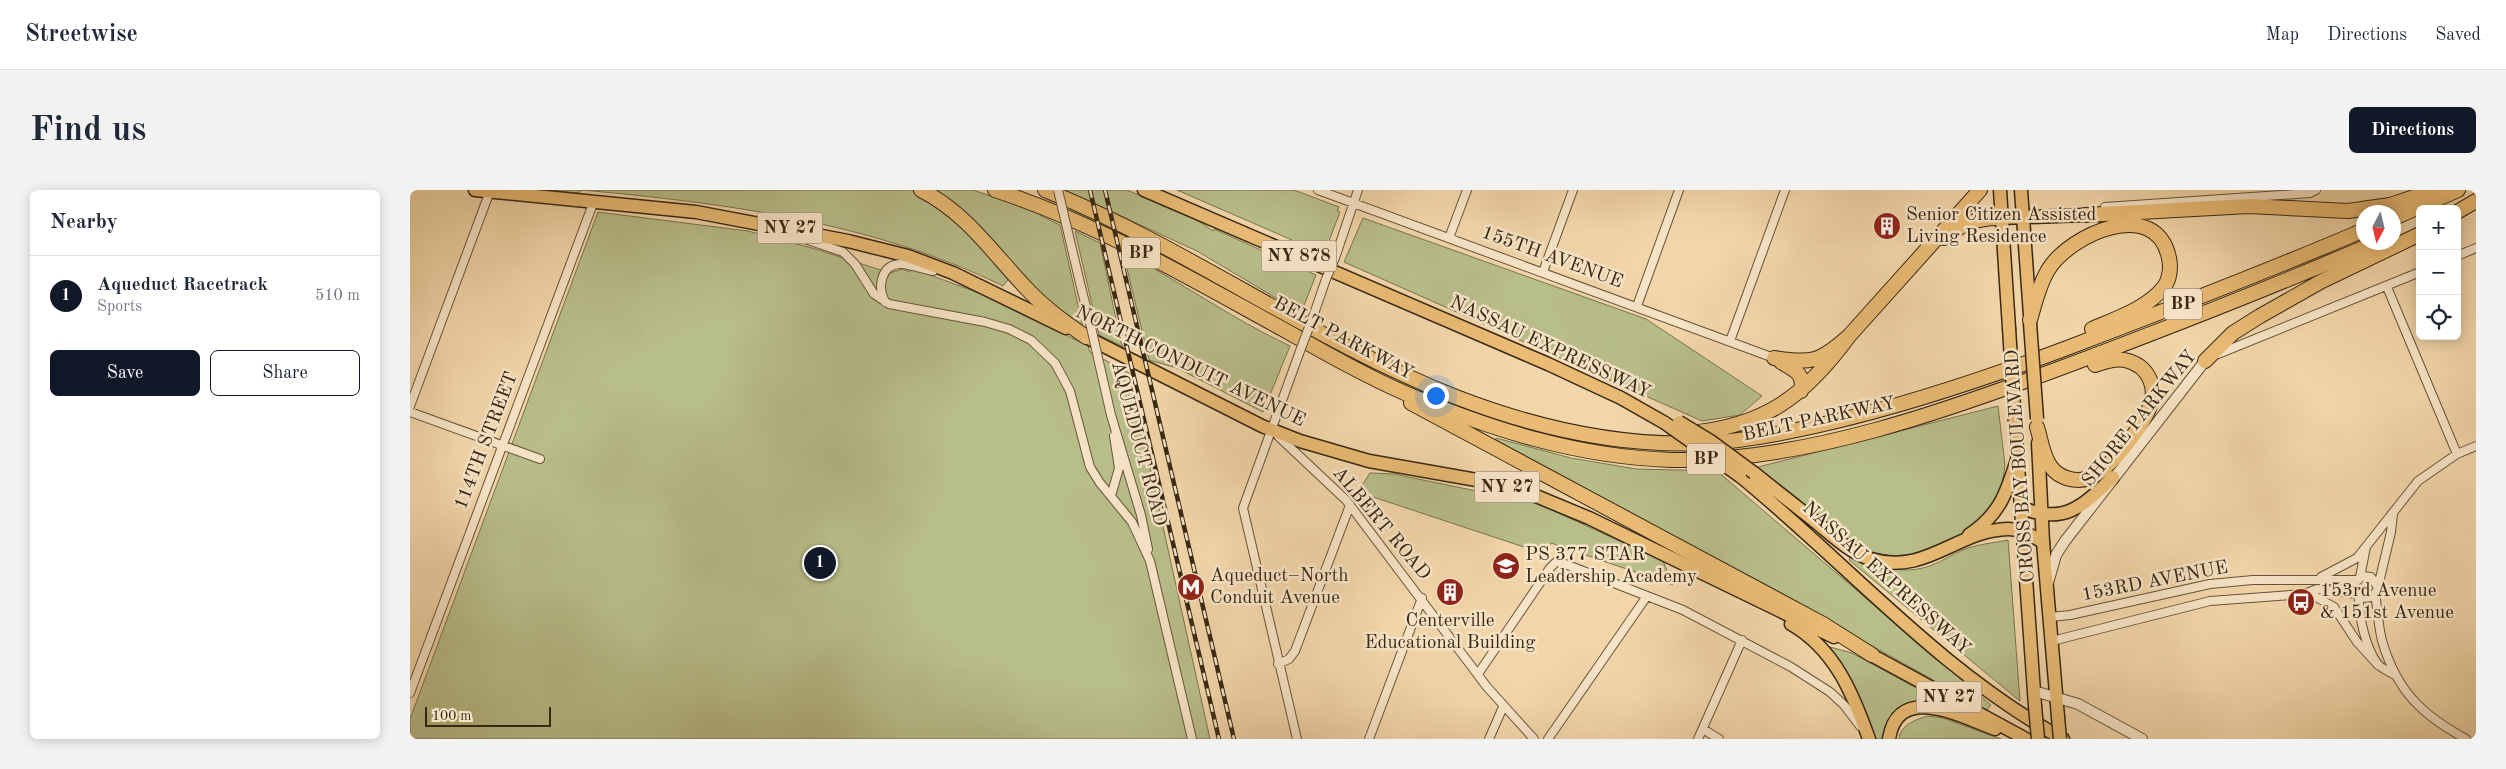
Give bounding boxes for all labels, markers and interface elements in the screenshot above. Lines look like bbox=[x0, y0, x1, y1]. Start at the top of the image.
text: Streetwise bbox=[25, 23, 138, 47]
text: Map bbox=[2266, 26, 2299, 44]
text: Directions bbox=[2327, 26, 2407, 44]
text: Saved bbox=[2435, 26, 2481, 44]
button: Directions bbox=[2349, 107, 2476, 153]
text: Find us bbox=[30, 113, 146, 148]
north arrow bbox=[2356, 205, 2401, 250]
map controls bbox=[2416, 205, 2461, 340]
button: + bbox=[2416, 205, 2461, 250]
place label: Senior Citizen Assisted Living Residence bbox=[1906, 206, 2097, 247]
building icon: Senior Citizen Assisted Living Residence bbox=[1872, 211, 1902, 241]
text: Nearby bbox=[50, 212, 118, 233]
road number: NY 27 bbox=[758, 212, 822, 244]
street label: 155TH AVENUE bbox=[1479, 224, 1625, 292]
road number: BP bbox=[1122, 238, 1160, 268]
road number: NY 878 bbox=[1262, 240, 1336, 272]
button: − bbox=[2416, 250, 2461, 295]
text: Aqueduct Racetrack bbox=[97, 276, 268, 295]
text: 1 bbox=[61, 288, 71, 304]
text: 510 m bbox=[315, 288, 360, 304]
road number: BP bbox=[2164, 288, 2202, 320]
street label: NASSAU EXPRESSWAY bbox=[1447, 293, 1653, 403]
street label: BELT PARKWAY bbox=[1270, 294, 1416, 384]
button: locate bbox=[2416, 295, 2461, 340]
text: Sports bbox=[97, 299, 142, 315]
street label: NORTH CONDUIT AVENUE bbox=[1072, 303, 1308, 431]
street label: SHORE PARKWAY bbox=[2079, 347, 2201, 491]
street label: CROSS BAY BOULEVARD bbox=[2003, 349, 2039, 583]
button: Save bbox=[50, 350, 200, 396]
button: Share bbox=[210, 350, 360, 396]
street label: AQUEDUCT ROAD bbox=[1107, 360, 1169, 528]
street label: 114TH STREET bbox=[452, 370, 522, 512]
your location bbox=[1423, 383, 1449, 409]
street label: BELT PARKWAY bbox=[1741, 395, 1897, 445]
road number: BP bbox=[1687, 443, 1725, 474]
street label: ALBERT ROAD bbox=[1328, 464, 1434, 584]
road number: NY 27 bbox=[1474, 472, 1540, 502]
street label: NASSAU EXPRESSWAY bbox=[1798, 499, 1974, 659]
pin: 1 bbox=[804, 544, 836, 582]
place label: PS 377 STAR Leadership Academy bbox=[1525, 546, 1697, 587]
school or university icon: PS 377 STAR Leadership Academy bbox=[1491, 551, 1521, 581]
street label: 153RD AVENUE bbox=[2080, 559, 2230, 605]
place label: Aqueduct–North Conduit Avenue bbox=[1210, 567, 1349, 608]
metro station icon: Aqueduct–North Conduit Avenue bbox=[1176, 572, 1206, 602]
building icon: Centerville Educational Building bbox=[1435, 577, 1465, 607]
place label: 153rd Avenue & 151st Avenue bbox=[2320, 582, 2454, 623]
bus stop icon: 153rd Avenue & 151st Avenue bbox=[2286, 587, 2316, 617]
place label: Centerville Educational Building bbox=[1364, 612, 1536, 653]
road number: NY 27 bbox=[1916, 682, 1982, 712]
scale bar bbox=[425, 704, 551, 727]
text: 100 m bbox=[432, 709, 471, 723]

